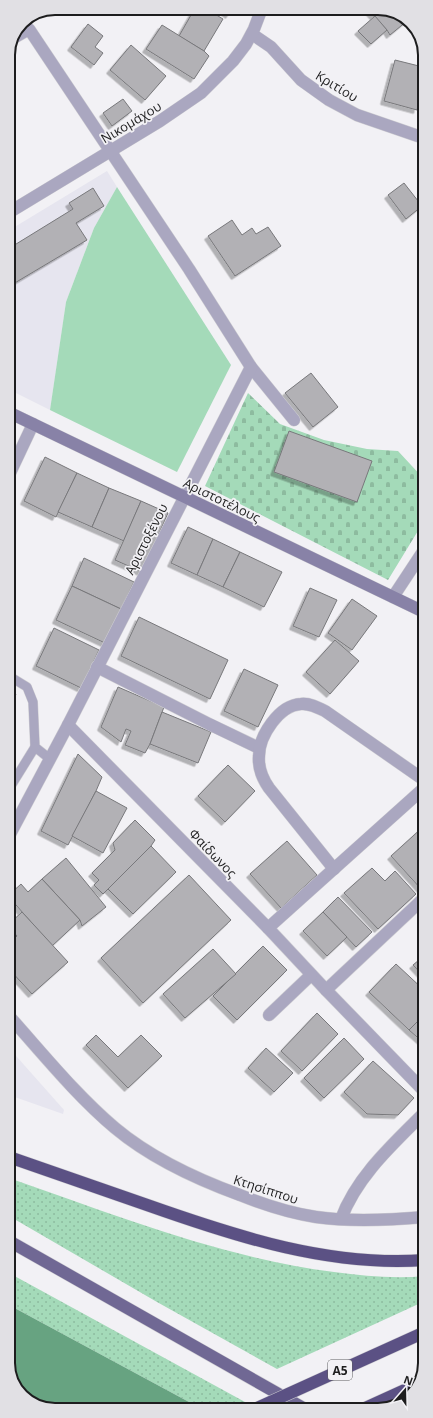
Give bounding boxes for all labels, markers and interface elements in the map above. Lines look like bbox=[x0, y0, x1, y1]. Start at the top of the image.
street label: Κριτίου bbox=[312, 66, 362, 106]
street label: Νικομάχου bbox=[97, 97, 165, 147]
street label: Αριστοτέλους bbox=[180, 474, 264, 526]
street label: Αριστοξένου bbox=[120, 500, 172, 578]
street label: Φαίδωνος bbox=[185, 825, 241, 881]
street label: Κτησίππου bbox=[231, 1170, 301, 1208]
road number: Α5 bbox=[328, 1360, 352, 1380]
north arrow bbox=[385, 1370, 425, 1410]
text: N bbox=[402, 1372, 415, 1389]

